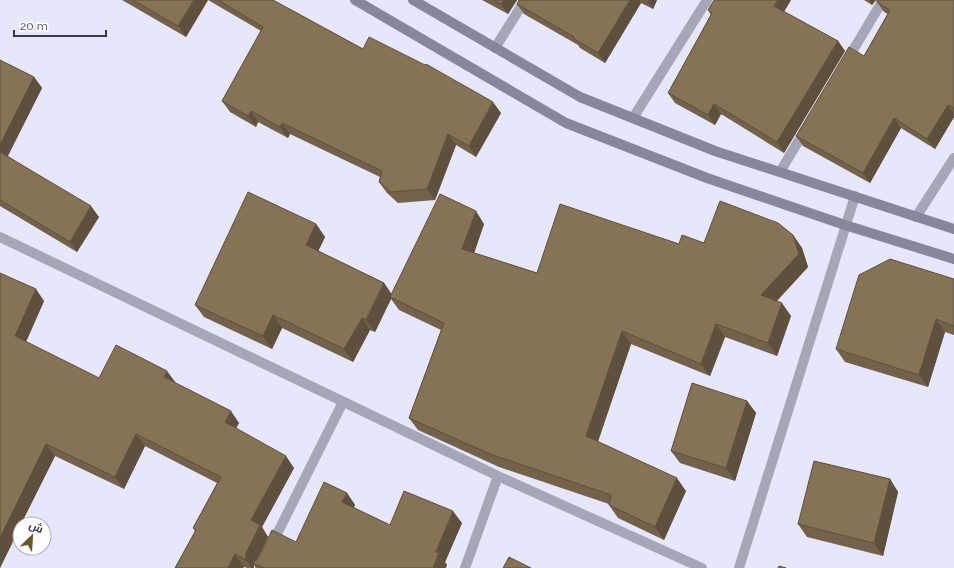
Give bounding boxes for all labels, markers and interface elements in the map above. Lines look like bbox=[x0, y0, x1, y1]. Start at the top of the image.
scale bar bbox=[14, 12, 106, 38]
text: 20 m bbox=[20, 19, 48, 33]
north arrow bbox=[12, 516, 52, 556]
text: ش bbox=[27, 519, 45, 536]

